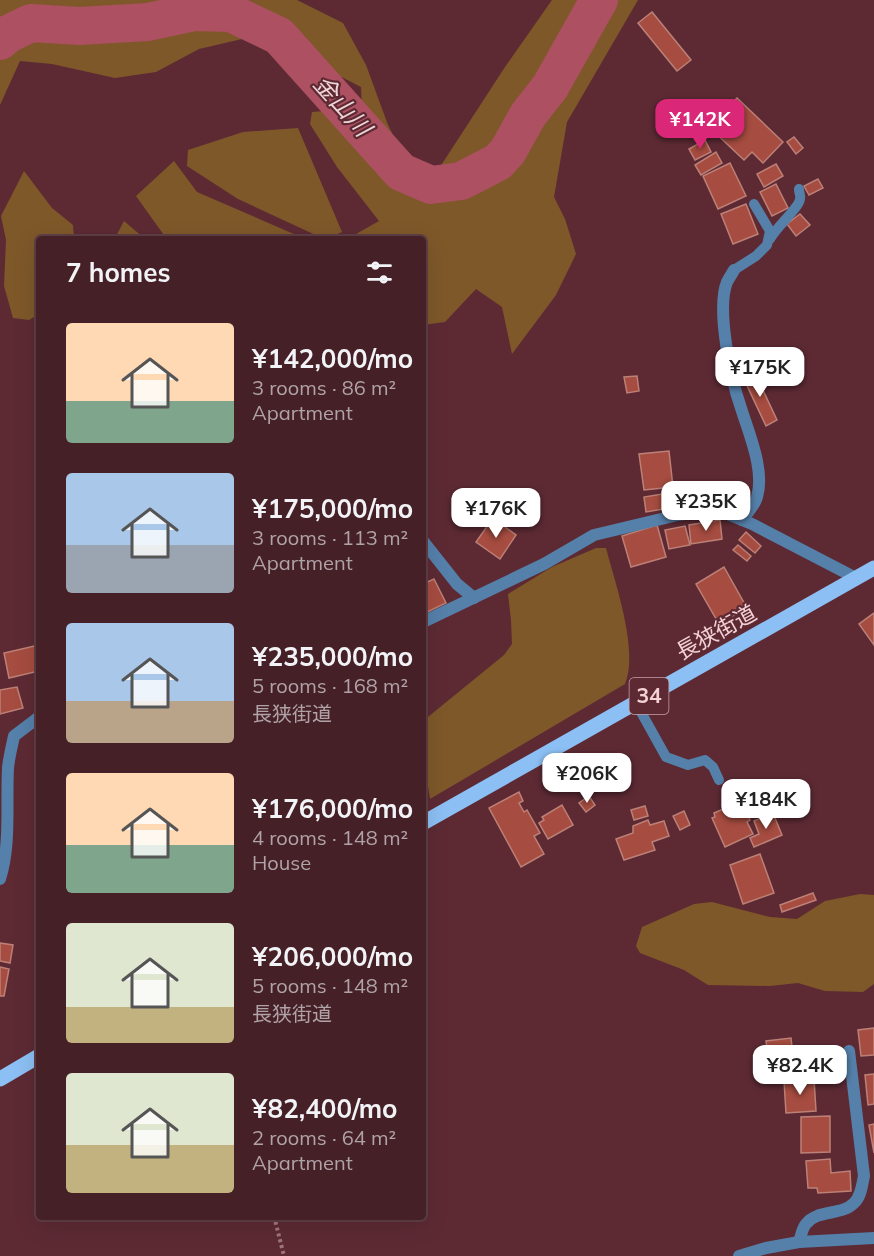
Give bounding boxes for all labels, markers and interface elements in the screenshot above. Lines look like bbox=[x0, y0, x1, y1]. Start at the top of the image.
water label: 金山川 bbox=[308, 69, 380, 144]
pin: ¥142K bbox=[658, 99, 742, 150]
text: ¥142K bbox=[669, 106, 731, 131]
text: 7 homes bbox=[66, 256, 170, 289]
icon: filters bbox=[363, 256, 396, 289]
text: ¥142,000/mo bbox=[252, 342, 413, 375]
icon: home bbox=[114, 347, 186, 419]
pin: ¥175K bbox=[718, 347, 802, 398]
text: ¥175K bbox=[729, 354, 791, 379]
text: 3 rooms · 86 m² bbox=[252, 375, 396, 400]
text: Apartment bbox=[252, 400, 353, 425]
pin: ¥235K bbox=[664, 481, 748, 532]
pin: ¥176K bbox=[454, 488, 538, 539]
text: ¥235K bbox=[675, 488, 737, 513]
text: ¥175,000/mo bbox=[252, 492, 413, 525]
text: ¥176K bbox=[465, 495, 527, 520]
icon: home bbox=[114, 497, 186, 569]
text: 3 rooms · 113 m² bbox=[252, 525, 408, 550]
text: Apartment bbox=[252, 550, 353, 575]
street label: 長狭街道 bbox=[671, 598, 761, 666]
text: ¥235,000/mo bbox=[252, 640, 413, 673]
icon: home bbox=[114, 647, 186, 719]
text: 5 rooms · 168 m² bbox=[252, 673, 408, 698]
road number: 34 bbox=[630, 678, 668, 714]
text: 長狭街道 bbox=[252, 701, 332, 726]
pin: ¥206K bbox=[545, 753, 629, 804]
text: ¥206K bbox=[556, 760, 618, 785]
pin: ¥184K bbox=[724, 779, 808, 830]
text: ¥184K bbox=[735, 786, 797, 811]
text: ¥176,000/mo bbox=[252, 792, 413, 825]
icon: home bbox=[114, 797, 186, 869]
text: 4 rooms · 148 m² bbox=[252, 825, 408, 850]
text: House bbox=[252, 850, 311, 875]
text: ¥206,000/mo bbox=[252, 940, 413, 973]
icon: home bbox=[114, 947, 186, 1019]
text: 5 rooms · 148 m² bbox=[252, 973, 408, 998]
text: 長狭街道 bbox=[252, 1001, 332, 1026]
pin: ¥82.4K bbox=[751, 1045, 849, 1096]
text: ¥82.4K bbox=[767, 1052, 833, 1077]
text: ¥82,400/mo bbox=[252, 1092, 397, 1125]
icon: home bbox=[114, 1097, 186, 1169]
text: 2 rooms · 64 m² bbox=[252, 1125, 396, 1150]
text: Apartment bbox=[252, 1150, 353, 1175]

